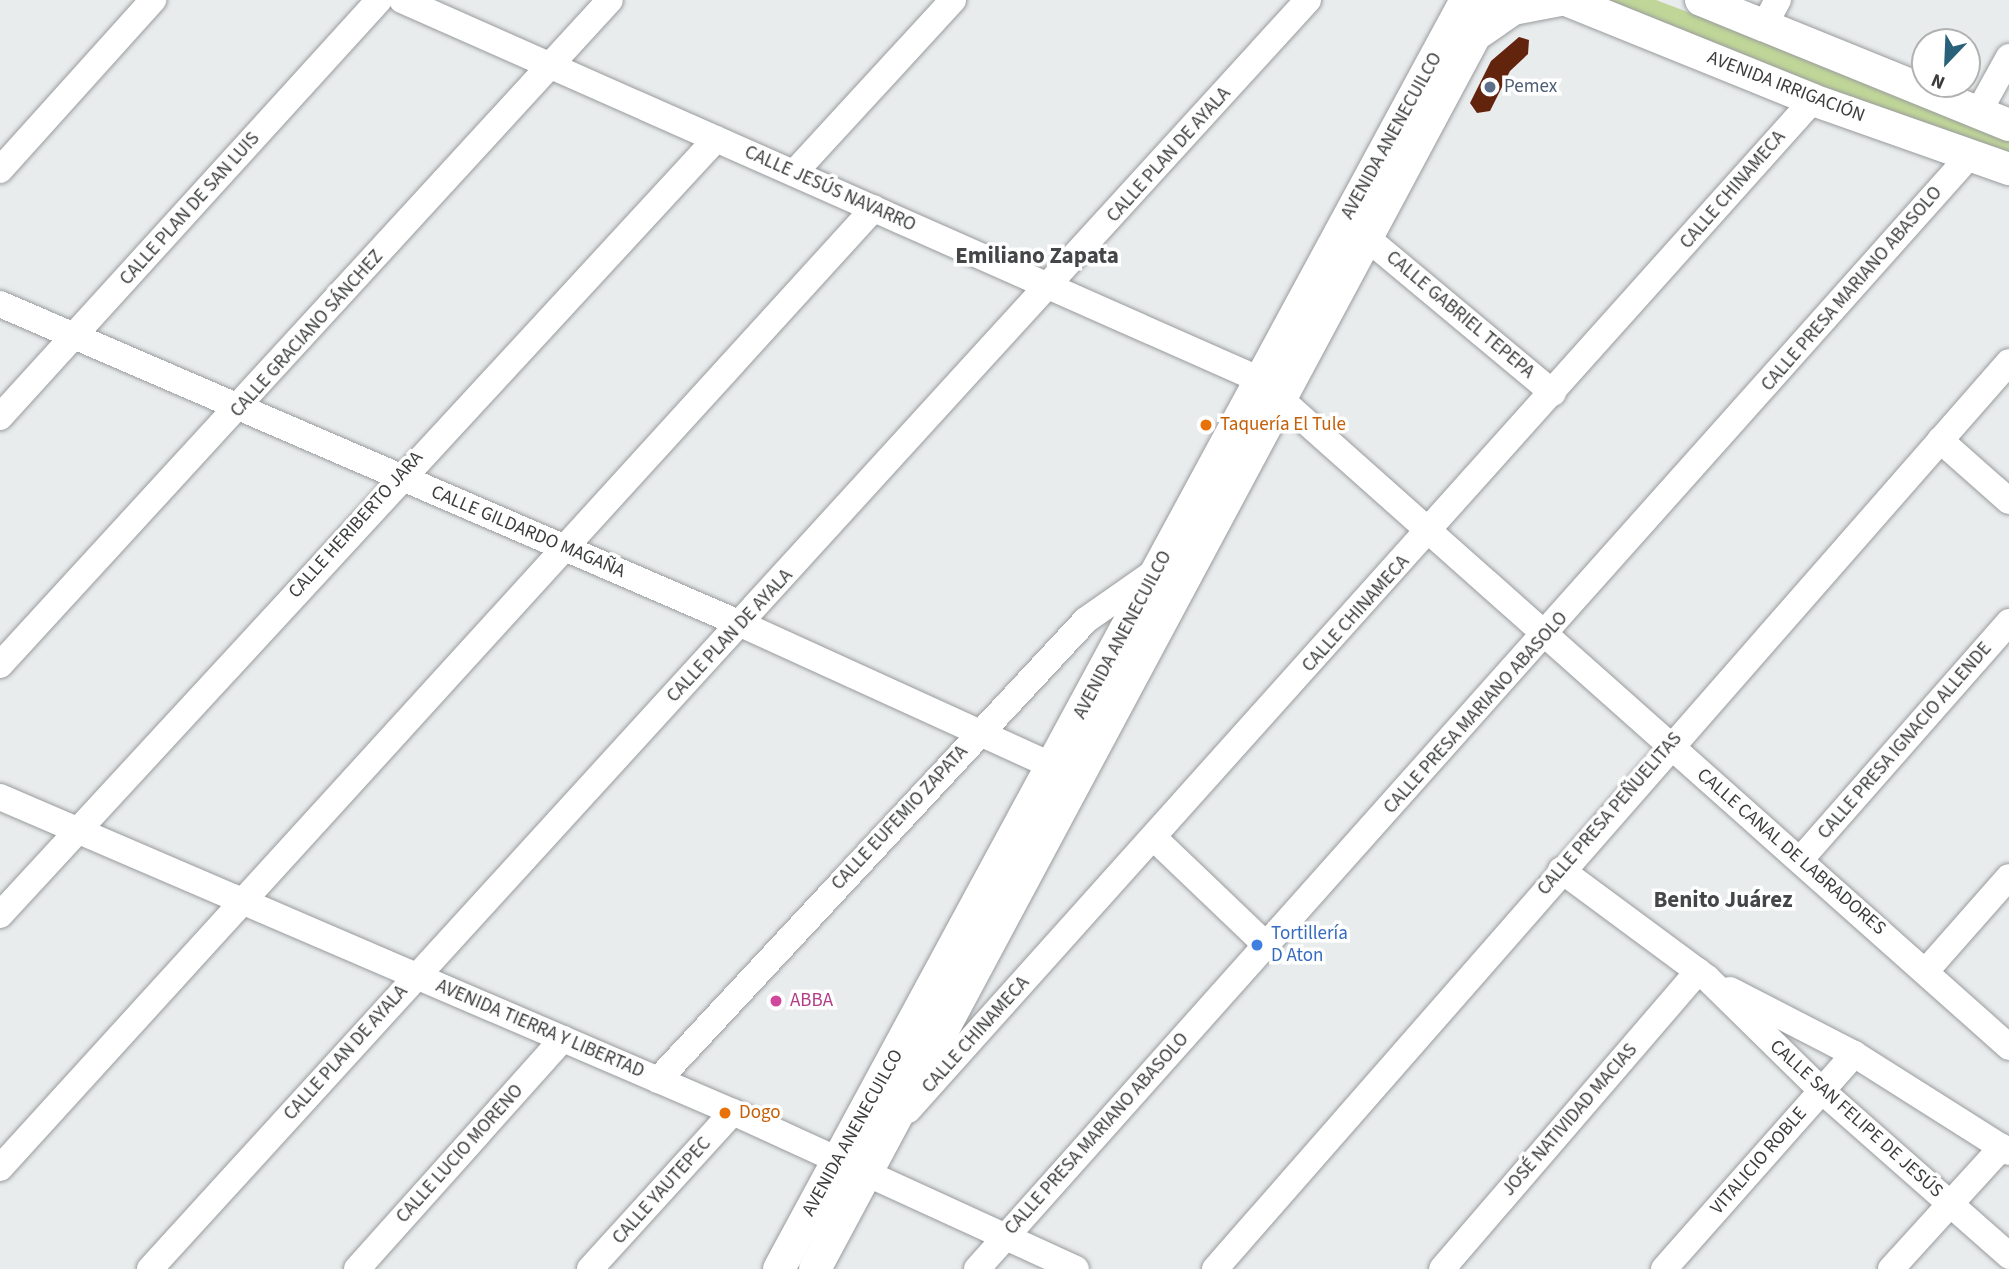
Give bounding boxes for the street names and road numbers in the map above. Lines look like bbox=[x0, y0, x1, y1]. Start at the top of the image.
street label: AVENIDA IRRIGACIÓN bbox=[1704, 46, 1868, 128]
street label: AVENIDA ANENECUILCO bbox=[1337, 49, 1447, 223]
street label: CALLE PLAN DE AYALA bbox=[1102, 83, 1236, 227]
street label: CALLE CHINAMECA bbox=[1675, 126, 1791, 254]
street label: CALLE PLAN DE SAN LUIS bbox=[115, 128, 265, 290]
street label: CALLE JESÚS NAVARRO bbox=[741, 141, 919, 237]
street label: CALLE PRESA MARIANO ABASOLO bbox=[1757, 182, 1947, 396]
street label: CALLE GRACIANO SÁNCHEZ bbox=[226, 246, 388, 422]
street label: CALLE GABRIEL TEPEPA bbox=[1381, 246, 1539, 384]
street label: CALLE HERIBERTO JARA bbox=[284, 447, 428, 603]
street label: CALLE GILDARDO MAGAÑA bbox=[428, 481, 628, 583]
street label: AVENIDA ANENECUILCO bbox=[1069, 547, 1177, 723]
street label: CALLE CHINAMECA bbox=[1298, 551, 1414, 677]
street label: CALLE PLAN DE AYALA bbox=[662, 565, 798, 707]
street label: CALLE PRESA MARIANO ABASOLO bbox=[1379, 607, 1573, 819]
street label: CALLE PRESA IGNACIO ALLENDE bbox=[1813, 638, 1997, 844]
street label: CALLE PRESA PEÑUELITAS bbox=[1533, 728, 1687, 900]
street label: CALLE EUFEMIO ZAPATA bbox=[827, 741, 973, 895]
street label: CALLE CANAL DE LABRADORES bbox=[1692, 764, 1890, 940]
street label: CALLE CHINAMECA bbox=[918, 972, 1034, 1098]
street label: AVENIDA TIERRA Y LIBERTAD bbox=[433, 975, 647, 1083]
street label: CALLE PLAN DE AYALA bbox=[279, 981, 413, 1125]
street label: CALLE PRESA MARIANO ABASOLO bbox=[1000, 1028, 1194, 1240]
street label: CALLE SAN FELIPE DE JESÚS bbox=[1765, 1035, 1947, 1203]
street label: JOSÉ NATIVIDAD MACIAS bbox=[1498, 1039, 1642, 1201]
street label: AVENIDA ANENECUILCO bbox=[798, 1046, 908, 1220]
street label: CALLE LUCIO MORENO bbox=[392, 1080, 528, 1228]
street label: VITALICIO ROBLE bbox=[1706, 1103, 1812, 1219]
street label: CALLE YAUTEPEC bbox=[608, 1133, 716, 1249]

